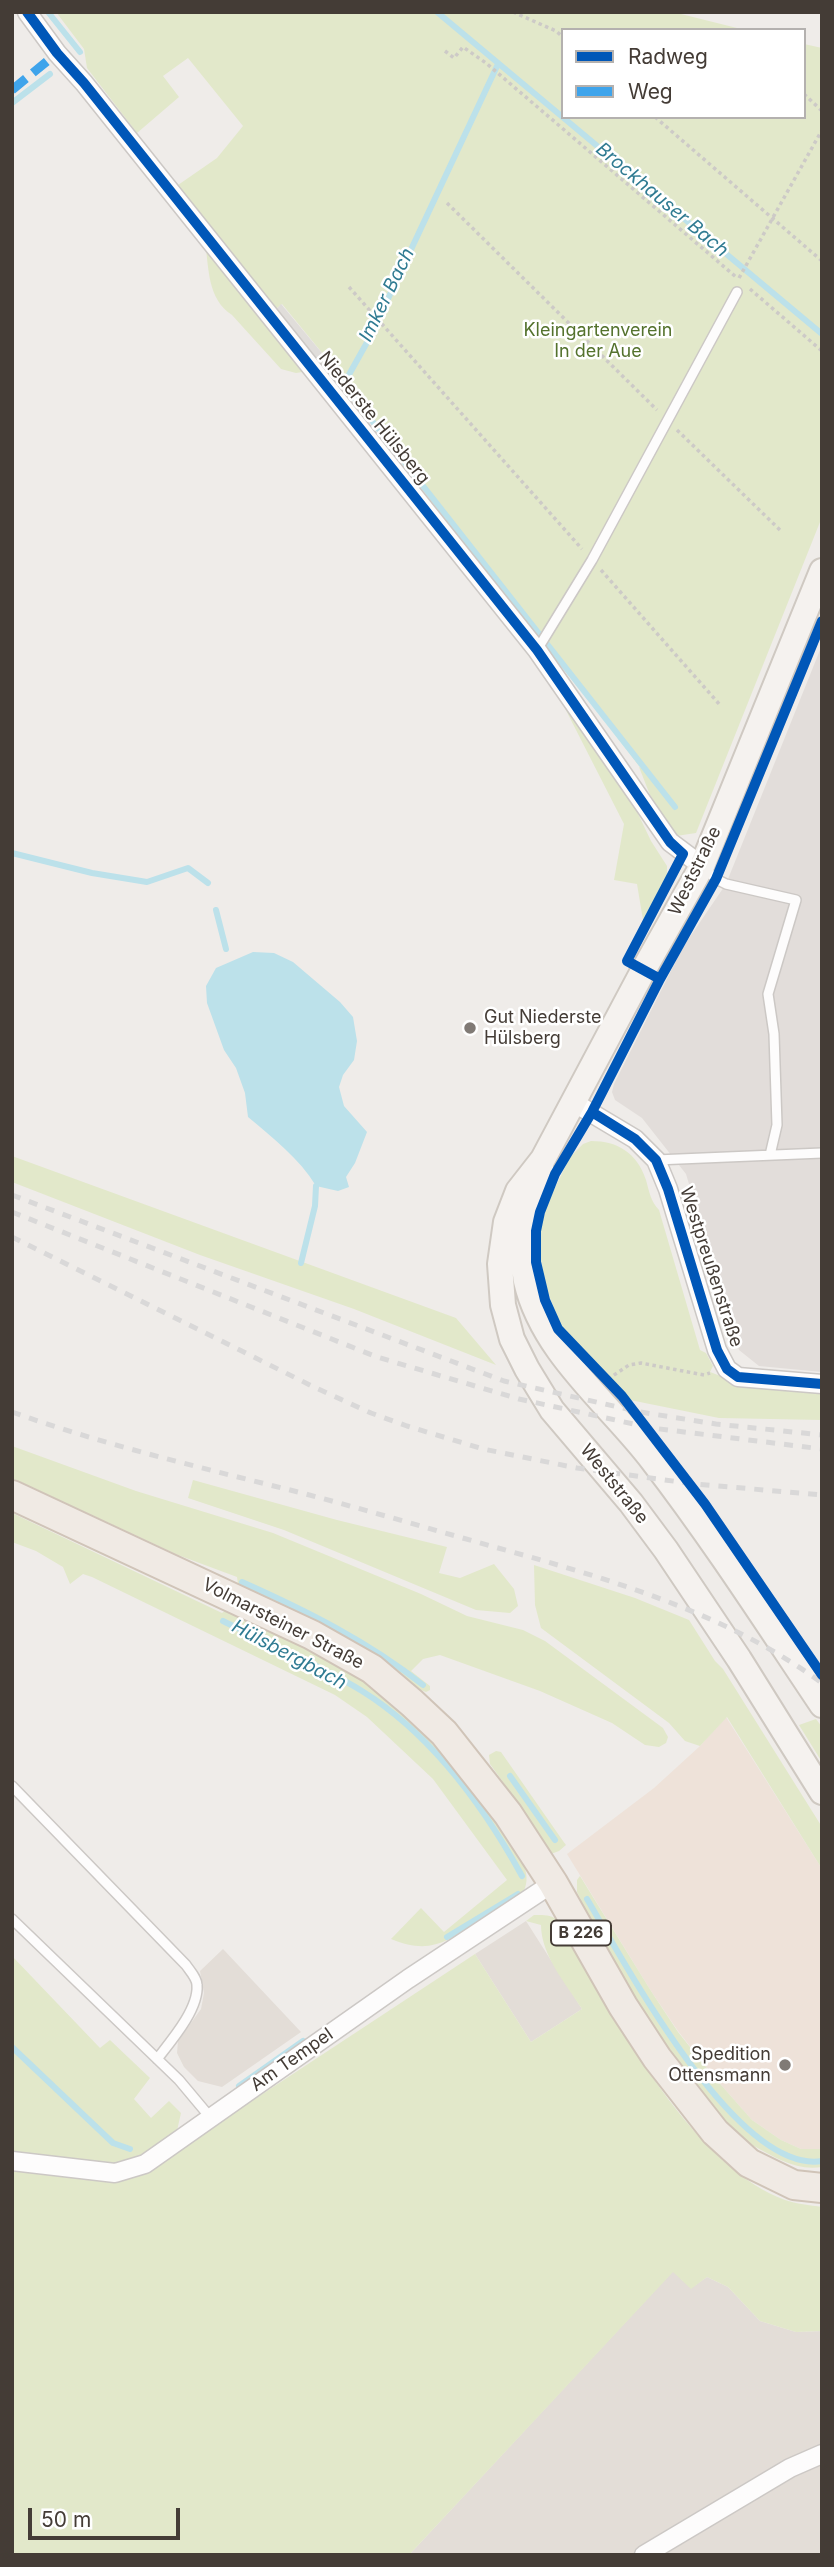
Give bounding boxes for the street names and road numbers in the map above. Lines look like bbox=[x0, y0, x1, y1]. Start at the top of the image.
street label: Niederste Hülsberg bbox=[314, 347, 434, 489]
street label: Weststraße bbox=[664, 823, 726, 919]
street label: Westpreußenstraße bbox=[675, 1184, 747, 1350]
street label: Weststraße bbox=[575, 1440, 653, 1528]
street label: Volmarsteiner Straße bbox=[199, 1574, 367, 1674]
road number: B 226 bbox=[551, 1921, 611, 1946]
street label: Am Tempel bbox=[247, 2024, 337, 2096]

